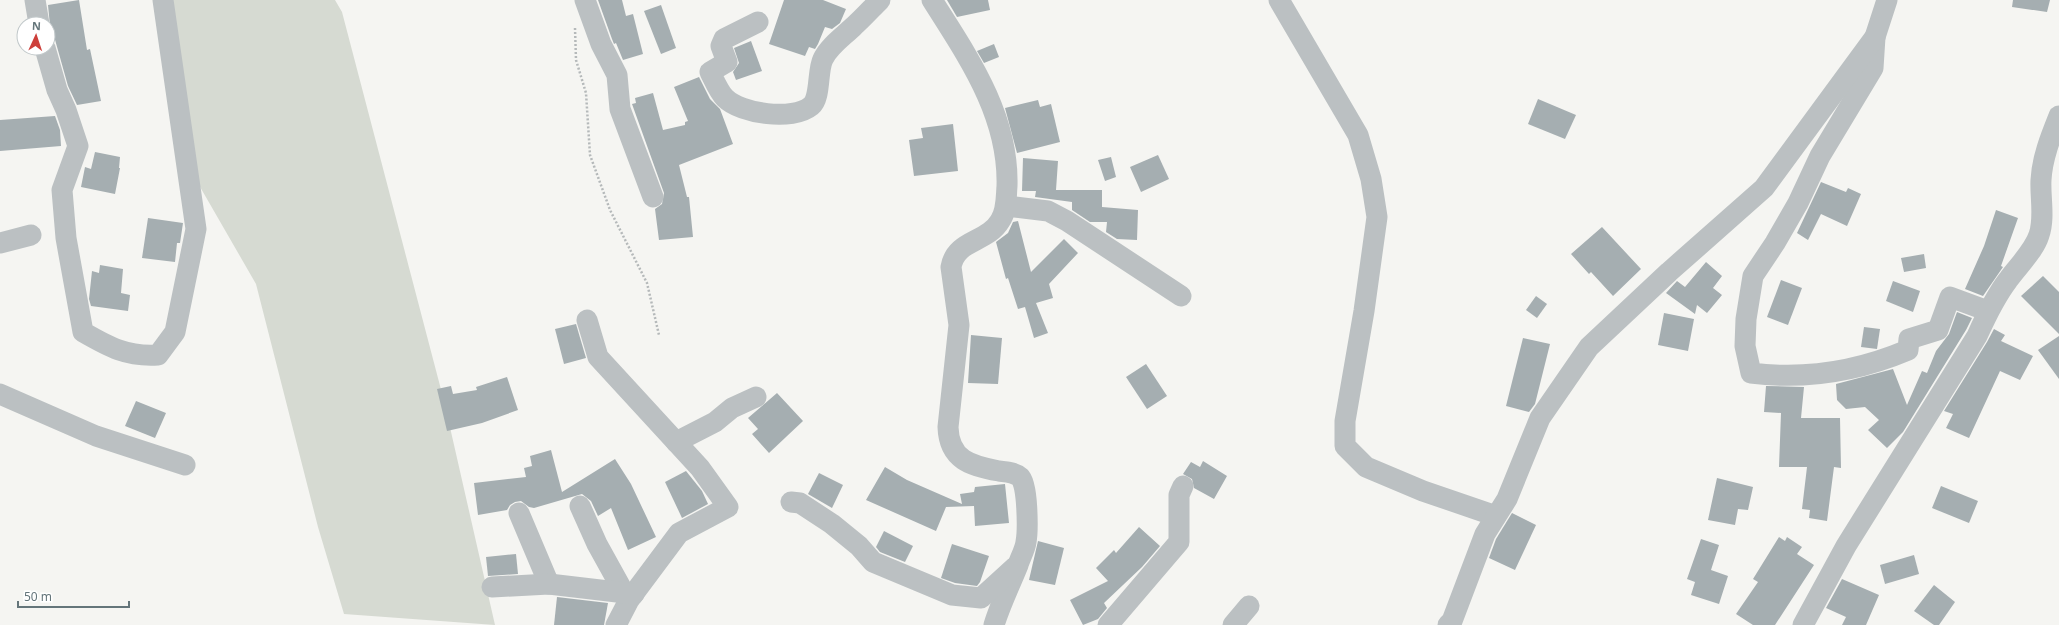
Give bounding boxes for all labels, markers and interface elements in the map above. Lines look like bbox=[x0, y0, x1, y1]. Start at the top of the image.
north arrow bbox=[16, 16, 56, 56]
text: N bbox=[32, 18, 41, 33]
scale bar bbox=[18, 583, 129, 609]
text: 50 m bbox=[24, 588, 52, 605]

